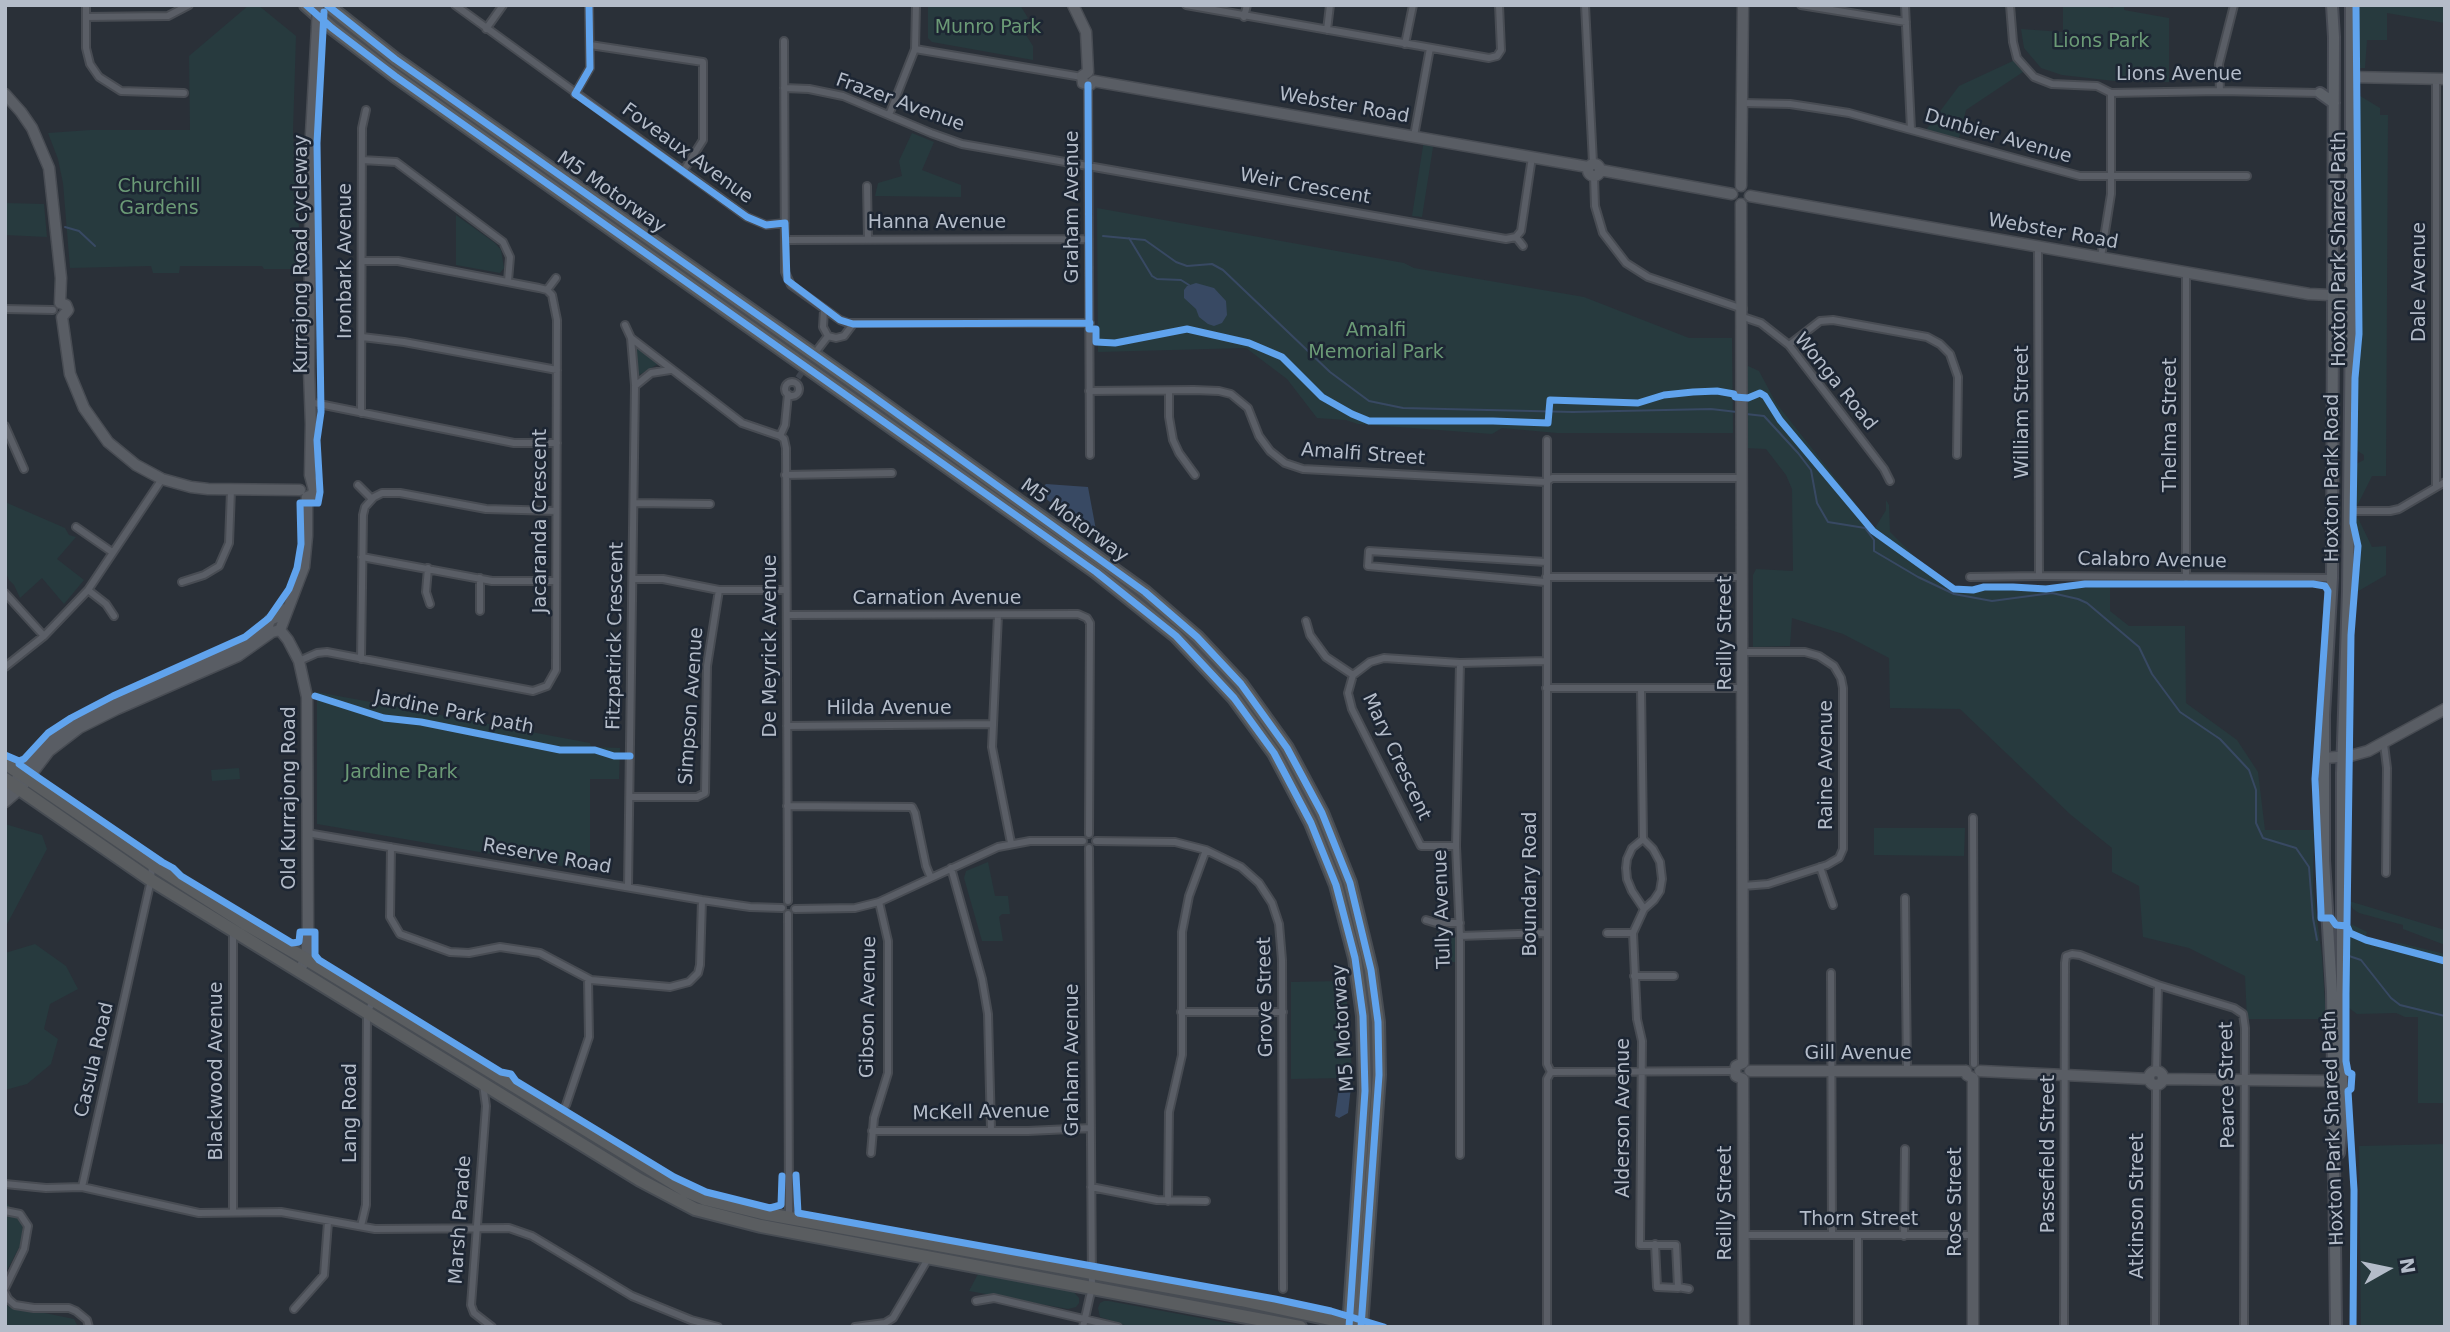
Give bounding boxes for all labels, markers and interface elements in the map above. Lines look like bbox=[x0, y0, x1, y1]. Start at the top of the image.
park label: Munro Park bbox=[935, 17, 1041, 39]
park label: Lions Park bbox=[2053, 31, 2149, 53]
street label: Lions Avenue bbox=[2116, 64, 2242, 86]
street label: Frazer Avenue bbox=[833, 69, 967, 137]
street label: Webster Road bbox=[1277, 83, 1411, 129]
street label: Foveaux Avenue bbox=[617, 99, 757, 209]
street label: Dunbier Avenue bbox=[1922, 105, 2074, 169]
street label: Graham Avenue bbox=[1062, 130, 1084, 284]
street label: Hoxton Park Shared Path bbox=[2329, 131, 2351, 367]
street label: Kurrajong Road cycleway bbox=[291, 135, 313, 373]
street label: M5 Motorway bbox=[552, 147, 670, 239]
street label: Weir Crescent bbox=[1238, 164, 1372, 210]
park label: Churchill Gardens bbox=[117, 176, 201, 220]
street label: Ironbark Avenue bbox=[335, 183, 357, 339]
street label: Webster Road bbox=[1986, 209, 2120, 255]
street label: Hanna Avenue bbox=[868, 212, 1006, 234]
street label: Dale Avenue bbox=[2409, 222, 2431, 342]
park label: Amalfi Memorial Park bbox=[1308, 320, 1444, 364]
street label: Wonga Road bbox=[1789, 329, 1881, 435]
street label: William Street bbox=[2012, 345, 2034, 479]
street label: Thelma Street bbox=[2160, 358, 2182, 492]
street label: Hoxton Park Road bbox=[2322, 394, 2344, 562]
street label: Jacaranda Crescent bbox=[530, 429, 552, 613]
street label: Amalfi Street bbox=[1300, 439, 1426, 471]
street label: M5 Motorway bbox=[1016, 474, 1132, 568]
street label: Fitzpatrick Crescent bbox=[603, 542, 629, 730]
street label: Calabro Avenue bbox=[2077, 548, 2227, 574]
street label: De Meyrick Avenue bbox=[760, 555, 782, 737]
street label: Reilly Street bbox=[1715, 576, 1737, 690]
street label: Carnation Avenue bbox=[852, 588, 1022, 610]
street label: Simpson Avenue bbox=[675, 626, 709, 786]
street label: Jardine Park path bbox=[372, 686, 536, 740]
street label: Mary Crescent bbox=[1357, 690, 1435, 824]
street label: Hilda Avenue bbox=[826, 698, 952, 720]
street label: Raine Avenue bbox=[1816, 700, 1838, 830]
street label: Old Kurrajong Road bbox=[279, 706, 301, 890]
park label: Jardine Park bbox=[345, 762, 457, 784]
street label: Boundary Road bbox=[1520, 811, 1542, 957]
street label: Reserve Road bbox=[481, 834, 613, 880]
street label: Tully Avenue bbox=[1430, 849, 1456, 969]
street label: Gibson Avenue bbox=[856, 936, 882, 1078]
street label: Grove Street bbox=[1254, 937, 1278, 1057]
street label: M5 Motorway bbox=[1328, 963, 1360, 1093]
street label: Blackwood Avenue bbox=[206, 982, 228, 1160]
street label: Graham Avenue bbox=[1062, 983, 1084, 1137]
street label: Casula Road bbox=[71, 1000, 119, 1120]
street label: Hoxton Park Shared Path bbox=[2318, 1010, 2350, 1246]
street label: Pearce Street bbox=[2215, 1021, 2241, 1149]
street label: Alderson Avenue bbox=[1613, 1038, 1635, 1198]
street label: Gill Avenue bbox=[1804, 1043, 1912, 1065]
street label: Lang Road bbox=[340, 1063, 362, 1163]
street label: Passefield Street bbox=[2038, 1075, 2060, 1233]
street label: McKell Avenue bbox=[912, 1100, 1050, 1126]
street label: Atkinson Street bbox=[2127, 1133, 2149, 1279]
street label: Reilly Street bbox=[1715, 1146, 1737, 1260]
street label: Rose Street bbox=[1945, 1147, 1967, 1257]
street label: Marsh Parade bbox=[445, 1155, 477, 1285]
street label: Thorn Street bbox=[1800, 1209, 1918, 1231]
north arrow bbox=[2352, 1234, 2422, 1304]
text: N bbox=[2396, 1256, 2420, 1275]

